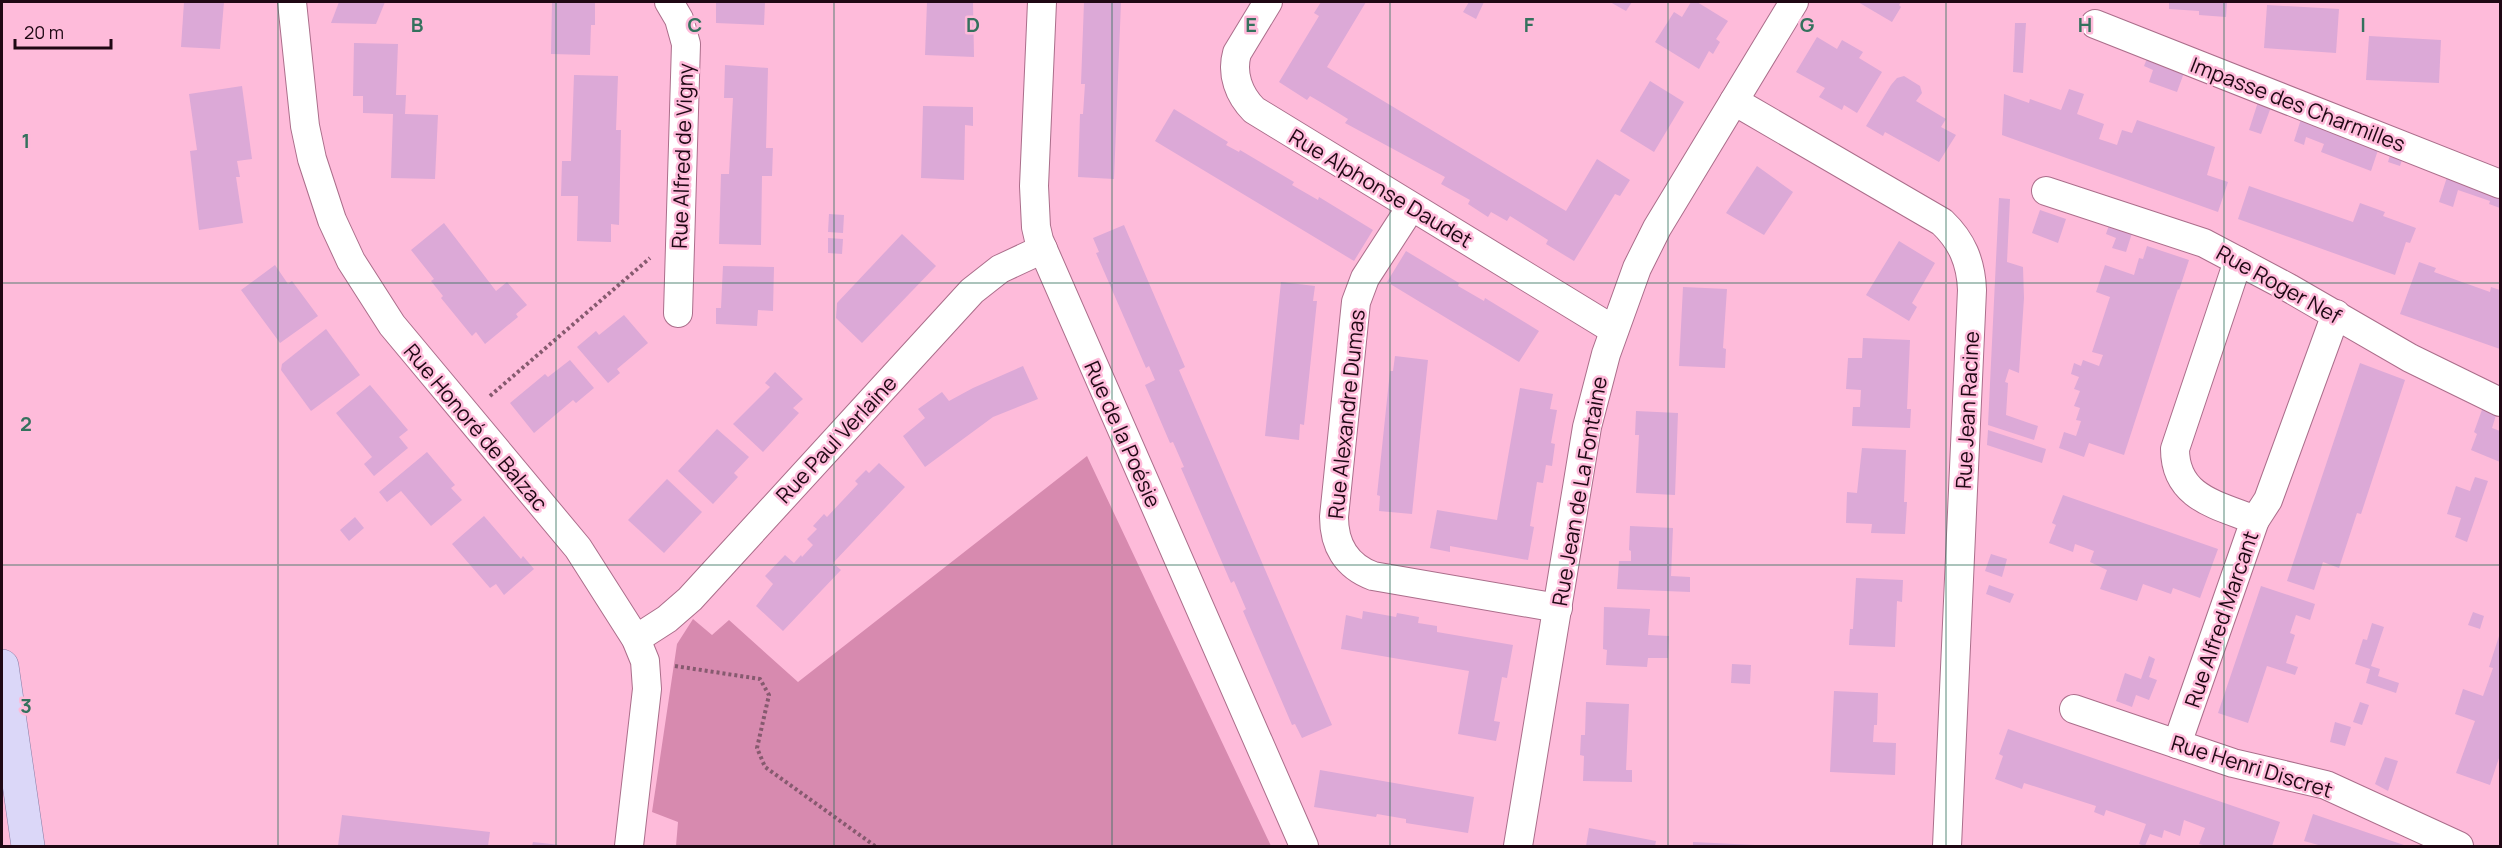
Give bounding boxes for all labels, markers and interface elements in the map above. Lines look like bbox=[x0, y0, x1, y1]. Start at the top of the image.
text: B bbox=[411, 11, 424, 38]
text: C bbox=[688, 11, 702, 38]
text: D bbox=[966, 11, 980, 38]
text: E bbox=[1245, 11, 1257, 38]
text: F bbox=[1524, 11, 1535, 38]
text: G bbox=[1800, 11, 1815, 38]
text: H bbox=[2078, 11, 2092, 38]
text: I bbox=[2360, 11, 2366, 38]
scale bar bbox=[15, 12, 111, 50]
text: 20 m bbox=[24, 20, 64, 44]
street label: Impasse des Charmilles bbox=[2187, 50, 2409, 158]
street label: Rue Alfred de Vigny bbox=[665, 63, 699, 249]
street label: Rue Alphonse Daudet bbox=[1284, 122, 1478, 254]
text: 1 bbox=[22, 127, 30, 154]
street label: Rue Roger Nef bbox=[2212, 238, 2347, 330]
street label: Rue Alexandre Dumas bbox=[1321, 308, 1371, 520]
street label: Rue Jean Racine bbox=[1949, 330, 1985, 490]
street label: Rue Honoré de Balzac bbox=[398, 338, 554, 516]
street label: Rue de la Poésie bbox=[1078, 356, 1168, 512]
street label: Rue Paul Verlaine bbox=[769, 369, 903, 509]
street label: Rue Jean de La Fontaine bbox=[1545, 374, 1613, 608]
text: 2 bbox=[20, 410, 32, 437]
street label: Rue Alfred Marcant bbox=[2178, 527, 2264, 711]
text: 3 bbox=[20, 692, 32, 719]
street label: Rue Henri Discret bbox=[2168, 728, 2336, 804]

